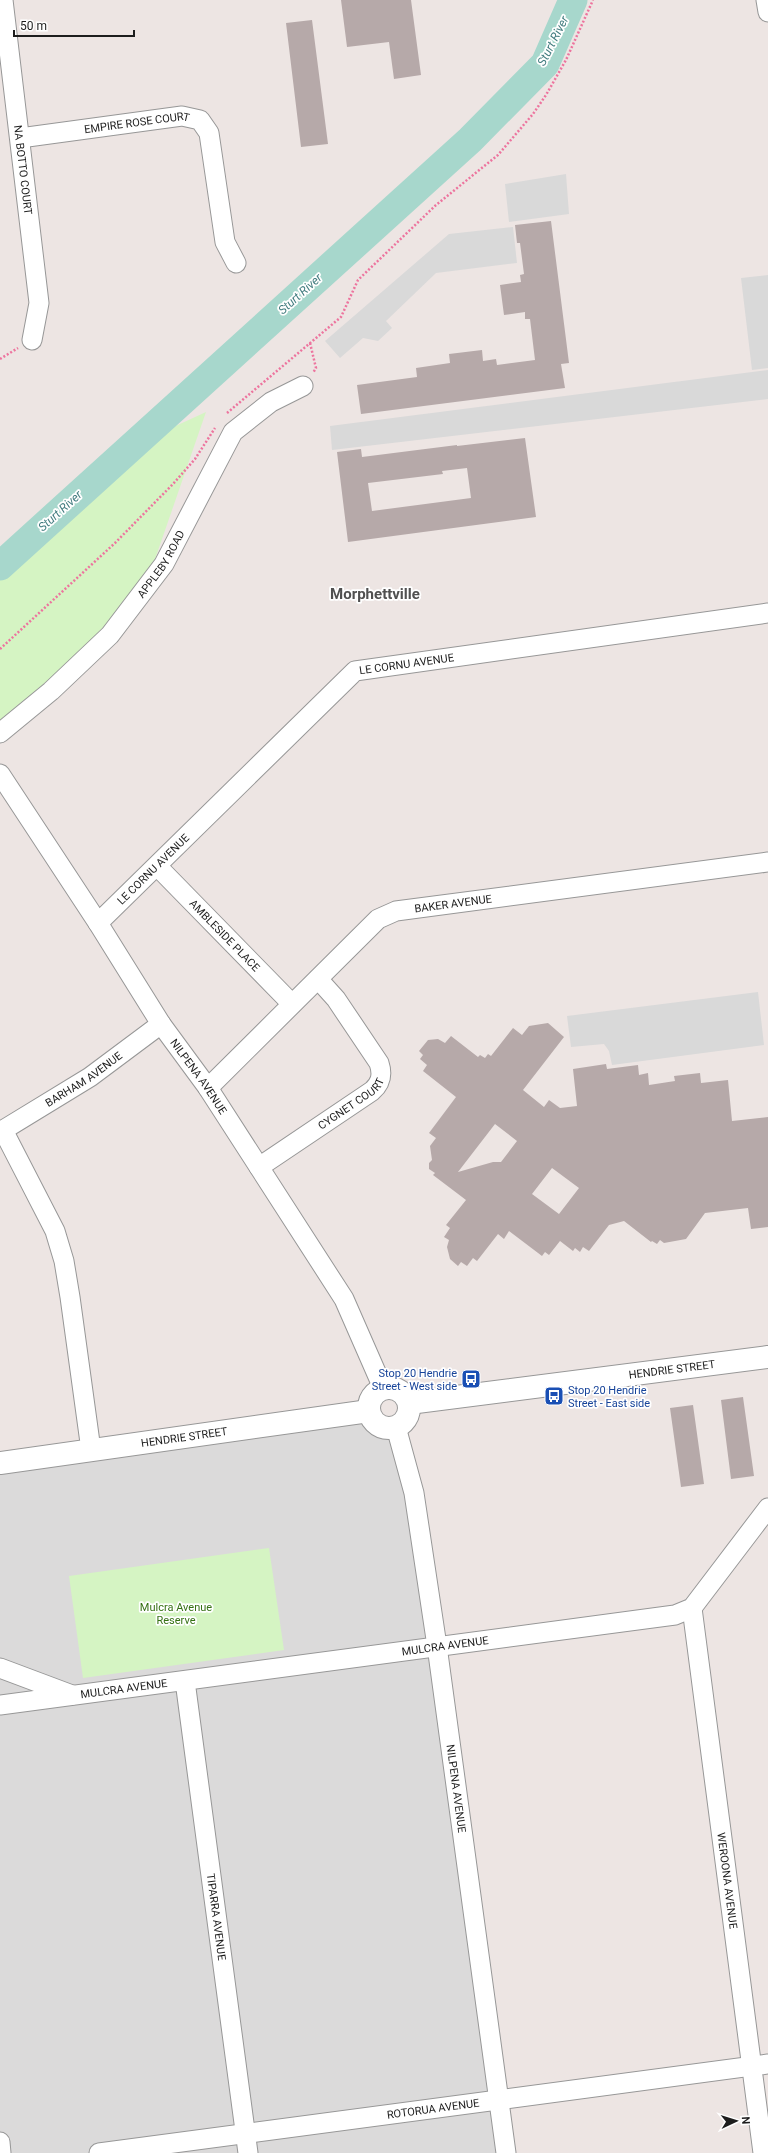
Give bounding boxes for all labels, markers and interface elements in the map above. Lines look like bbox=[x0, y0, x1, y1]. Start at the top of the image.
scale bar bbox=[14, 12, 134, 38]
water label: Sturt River bbox=[535, 13, 572, 68]
text: 50 m bbox=[20, 19, 47, 33]
street label: EMPIRE ROSE COURT bbox=[83, 110, 191, 136]
street label: NA BOTTO COURT bbox=[11, 124, 35, 216]
water label: Sturt River bbox=[275, 270, 325, 317]
water label: Sturt River bbox=[35, 487, 85, 534]
street label: APPLEBY ROAD bbox=[135, 528, 187, 601]
district label: Morphettville bbox=[330, 585, 420, 603]
street label: LE CORNU AVENUE bbox=[358, 651, 455, 677]
street label: LE CORNU AVENUE bbox=[115, 831, 192, 908]
street label: BAKER AVENUE bbox=[414, 892, 493, 916]
street label: AMBLESIDE PLACE bbox=[187, 897, 262, 974]
street label: NILPENA AVENUE bbox=[167, 1037, 229, 1117]
street label: BARHAM AVENUE bbox=[43, 1049, 125, 1110]
street label: CYGNET COURT bbox=[316, 1076, 387, 1132]
street label: HENDRIE STREET bbox=[628, 1358, 716, 1382]
place label: Stop 20 Hendrie Street - West side bbox=[372, 1367, 457, 1393]
bus stop icon: Stop 20 Hendrie Street - West side bbox=[460, 1368, 482, 1390]
place label: Stop 20 Hendrie Street - East side bbox=[568, 1384, 650, 1410]
bus stop icon: Stop 20 Hendrie Street - East side bbox=[543, 1385, 565, 1407]
street label: HENDRIE STREET bbox=[140, 1425, 229, 1450]
park label: Mulcra Avenue Reserve bbox=[140, 1601, 212, 1627]
street label: MULCRA AVENUE bbox=[401, 1634, 489, 1658]
street label: MULCRA AVENUE bbox=[80, 1677, 168, 1701]
street label: NILPENA AVENUE bbox=[443, 1744, 468, 1834]
street label: WEROONA AVENUE bbox=[714, 1832, 740, 1930]
street label: TIPARRA AVENUE bbox=[204, 1873, 228, 1961]
street label: ROTORUA AVENUE bbox=[386, 2096, 480, 2122]
north arrow bbox=[716, 2101, 756, 2141]
text: N bbox=[739, 2116, 752, 2125]

